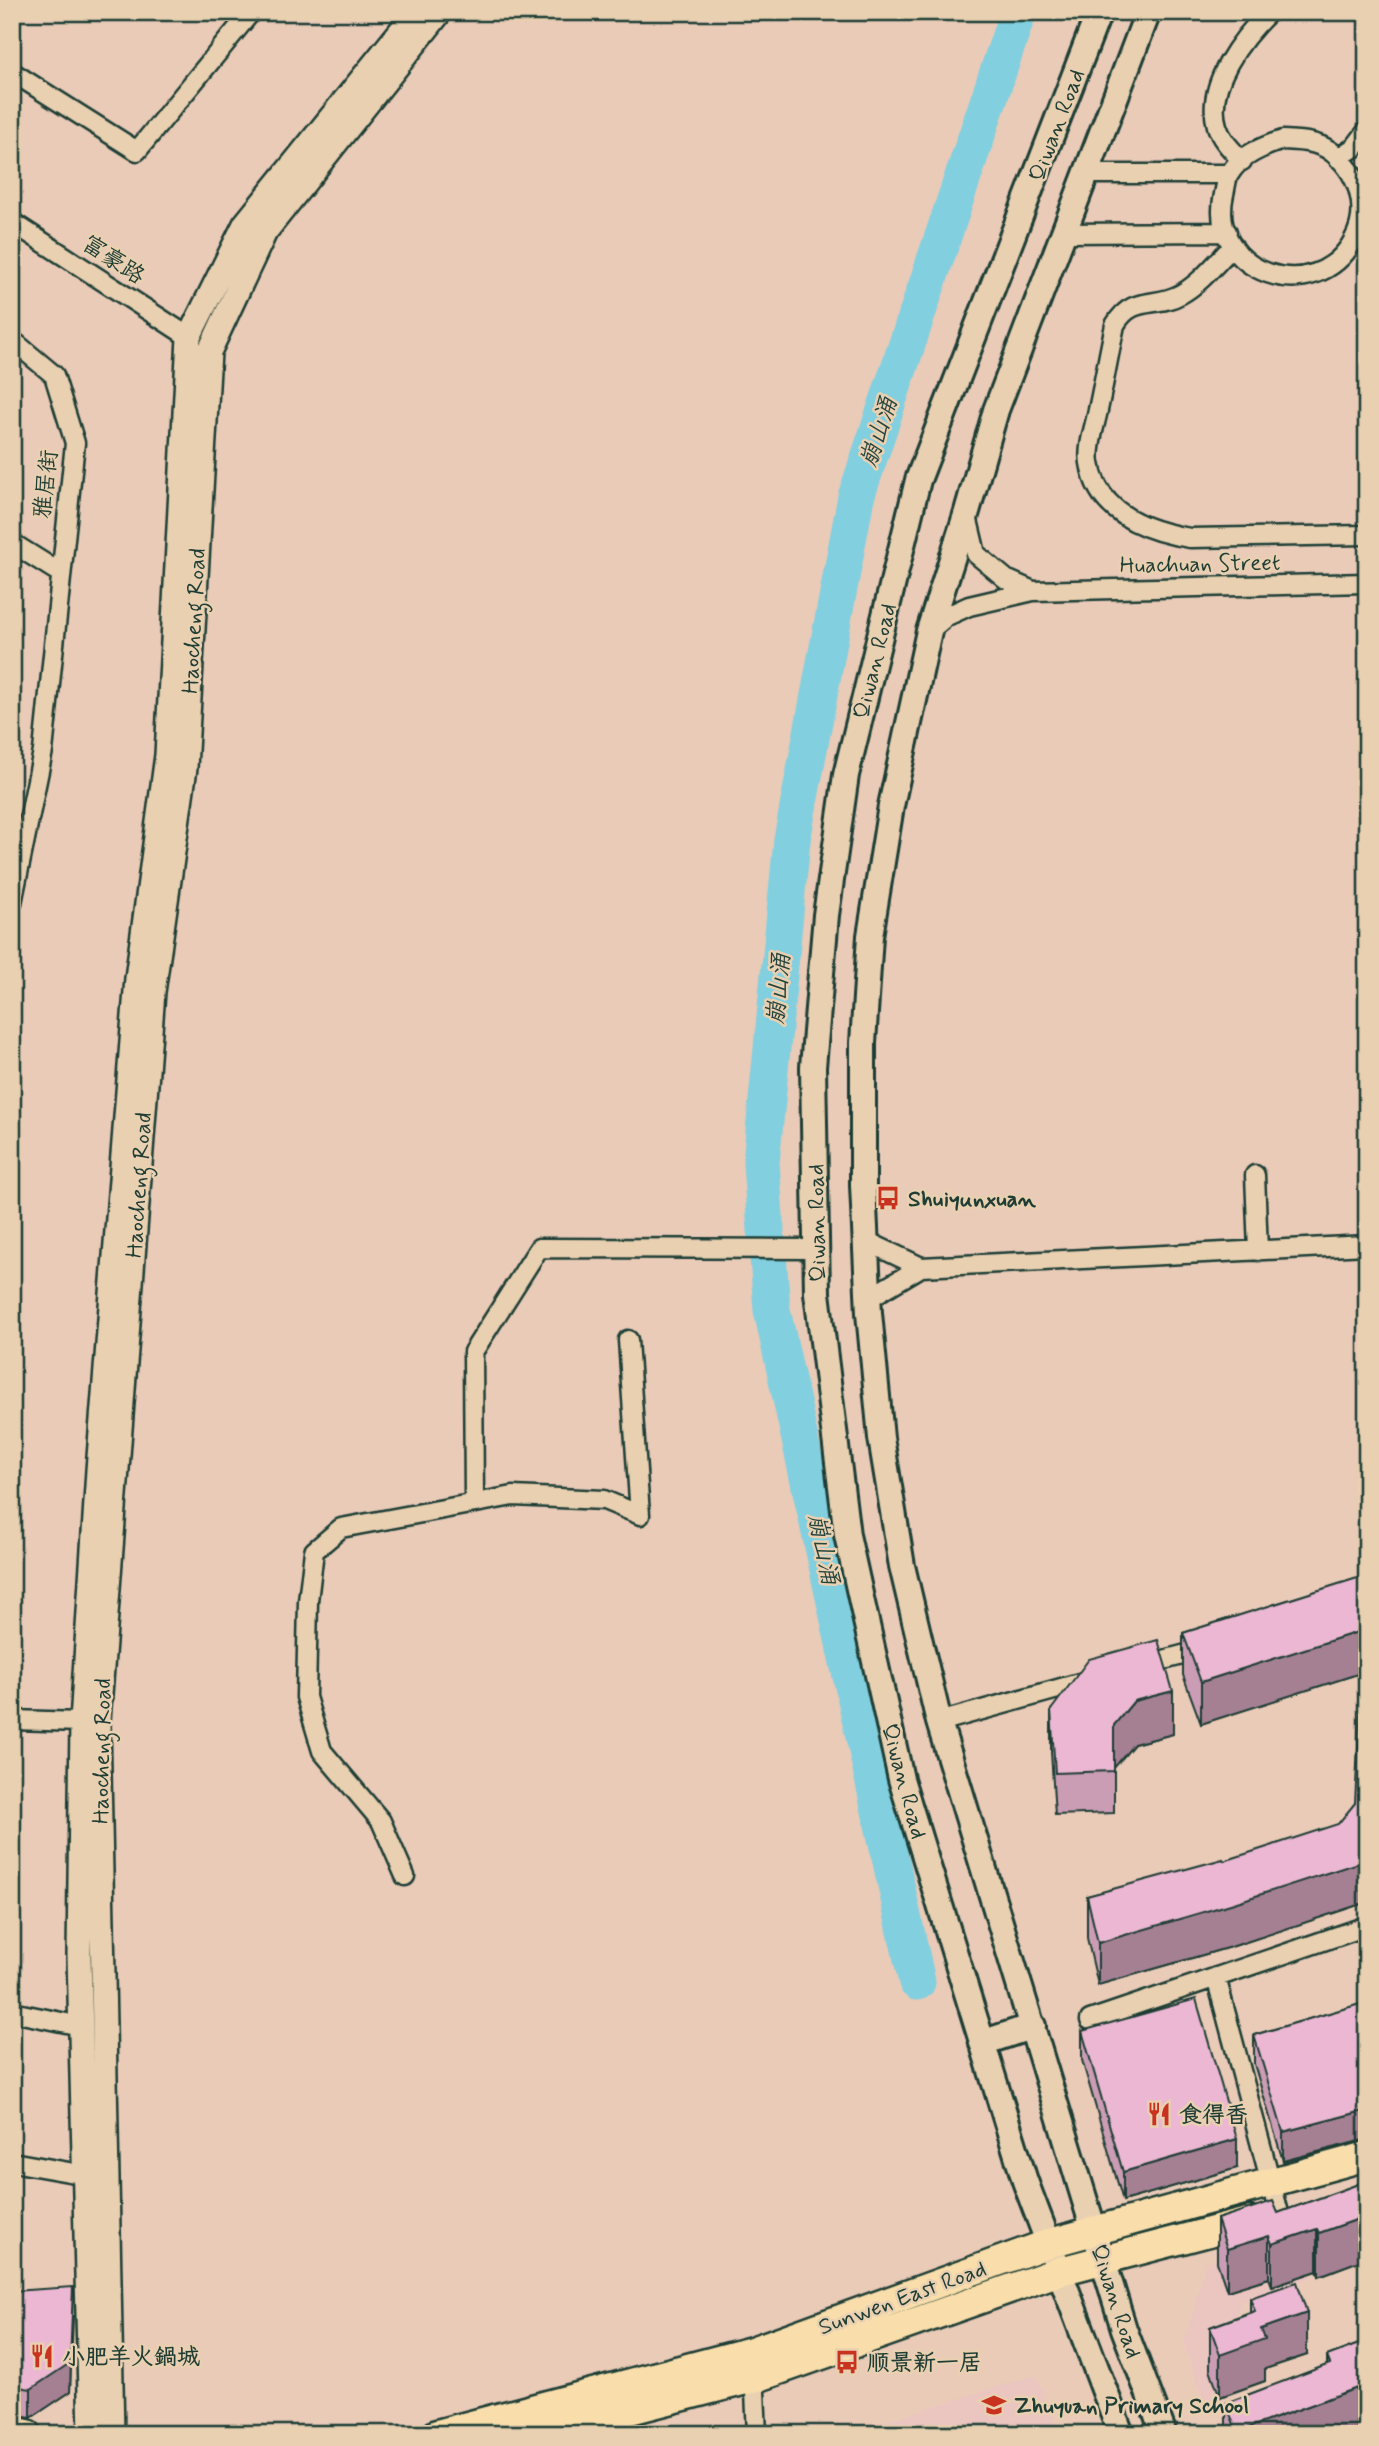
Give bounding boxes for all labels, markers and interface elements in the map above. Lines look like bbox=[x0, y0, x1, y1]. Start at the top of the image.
street label: Qiwan Road bbox=[1023, 65, 1093, 186]
street label: 富豪路 bbox=[76, 229, 150, 292]
water label: 崩山涌 bbox=[854, 392, 906, 471]
street label: 雅居街 bbox=[28, 448, 66, 520]
street label: Haocheng Road bbox=[176, 547, 216, 695]
street label: Huachuan Street bbox=[1119, 549, 1281, 581]
street label: Qiwan Road bbox=[847, 600, 905, 722]
water label: 崩山涌 bbox=[761, 951, 798, 1026]
street label: Haocheng Road bbox=[120, 1111, 162, 1259]
street label: Qiwan Road bbox=[802, 1164, 834, 1282]
bus stop icon: Shuiyunxuan bbox=[874, 1184, 902, 1212]
place label: Shuiyunxuan bbox=[908, 1185, 1037, 1215]
water label: 崩山涌 bbox=[800, 1511, 845, 1589]
street label: Haocheng Road bbox=[87, 1678, 121, 1824]
street label: Qiwan Road bbox=[873, 1721, 933, 1843]
restaurant icon: 食得香 bbox=[1145, 2100, 1173, 2128]
place label: 食得香 bbox=[1179, 2101, 1248, 2131]
street label: Qiwan Road bbox=[1083, 2241, 1148, 2362]
street label: Sunwen East Road bbox=[815, 2255, 991, 2343]
restaurant icon: 小肥羊火鍋城 bbox=[28, 2342, 56, 2370]
place label: 小肥羊火鍋城 bbox=[62, 2343, 200, 2373]
bus stop icon: 顺景新一居 bbox=[833, 2348, 861, 2376]
place label: 顺景新一居 bbox=[867, 2349, 982, 2379]
school or university icon: Zhuyuan Primary School bbox=[980, 2391, 1008, 2419]
place label: Zhuyuan Primary School bbox=[1014, 2392, 1249, 2422]

